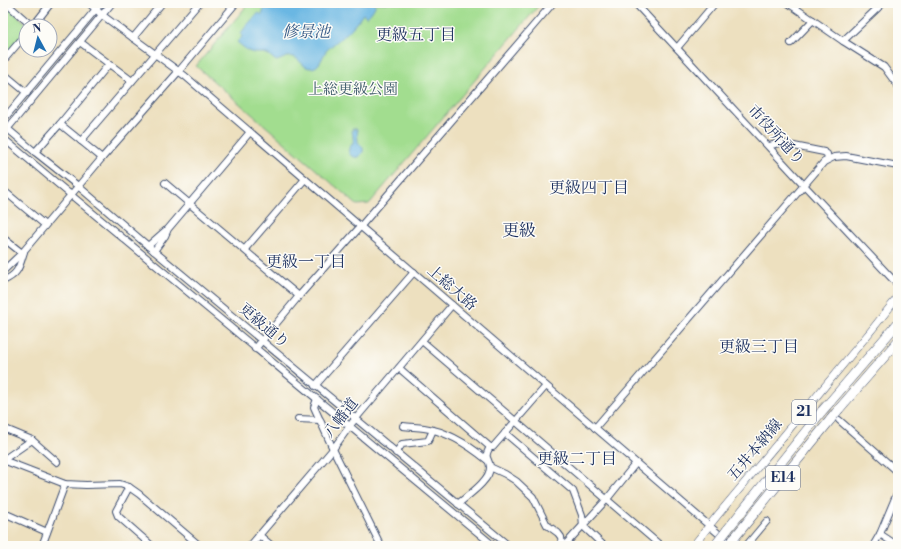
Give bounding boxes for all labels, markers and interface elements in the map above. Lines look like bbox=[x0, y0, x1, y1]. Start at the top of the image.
north arrow bbox=[18, 18, 58, 58]
text: N bbox=[32, 22, 42, 37]
water label: 修景池 bbox=[282, 22, 332, 42]
district label: 更級五丁目 bbox=[376, 25, 456, 45]
park label: 上総更級公園 bbox=[308, 80, 398, 99]
street label: 市役所通り bbox=[743, 101, 809, 169]
district label: 更級四丁目 bbox=[549, 178, 629, 198]
district label: 更級 bbox=[502, 220, 536, 242]
district label: 更級一丁目 bbox=[266, 252, 346, 272]
street label: 上総大路 bbox=[423, 261, 481, 315]
street label: 更級通り bbox=[235, 299, 293, 353]
district label: 更級三丁目 bbox=[719, 337, 799, 357]
street label: 八幡道 bbox=[320, 394, 362, 442]
road number: 21 bbox=[792, 400, 816, 424]
street label: 五井本納線 bbox=[724, 415, 786, 485]
district label: 更級二丁目 bbox=[537, 449, 617, 469]
road number: E14 bbox=[766, 466, 800, 490]

